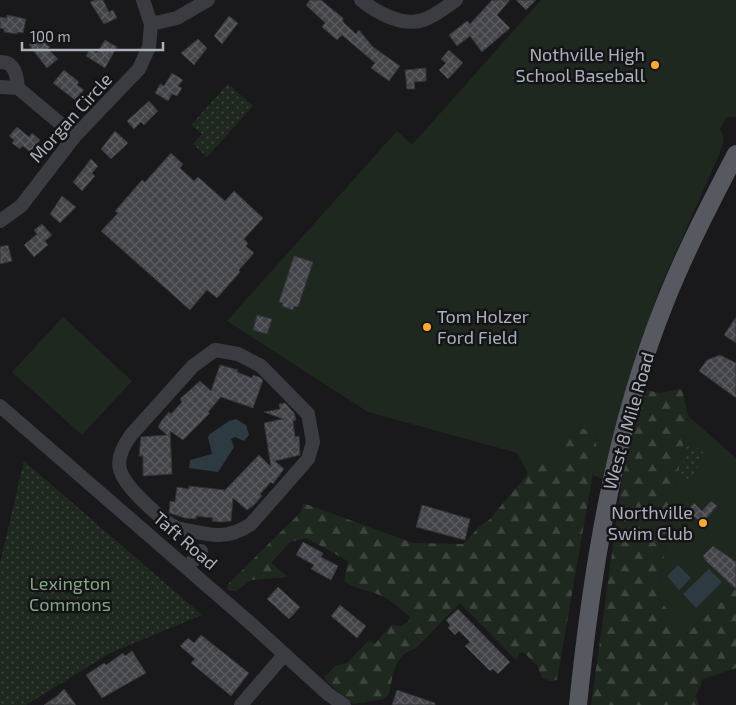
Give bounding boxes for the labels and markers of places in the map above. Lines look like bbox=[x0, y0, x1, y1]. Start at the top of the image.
place label: Nothville High School Baseball bbox=[516, 43, 646, 86]
marker: Nothville High School Baseball bbox=[649, 59, 661, 71]
place label: Tom Holzer Ford Field bbox=[437, 305, 529, 348]
marker: Tom Holzer Ford Field bbox=[421, 321, 433, 333]
place label: Northville Swim Club bbox=[608, 501, 693, 544]
marker: Northville Swim Club bbox=[697, 517, 709, 529]

